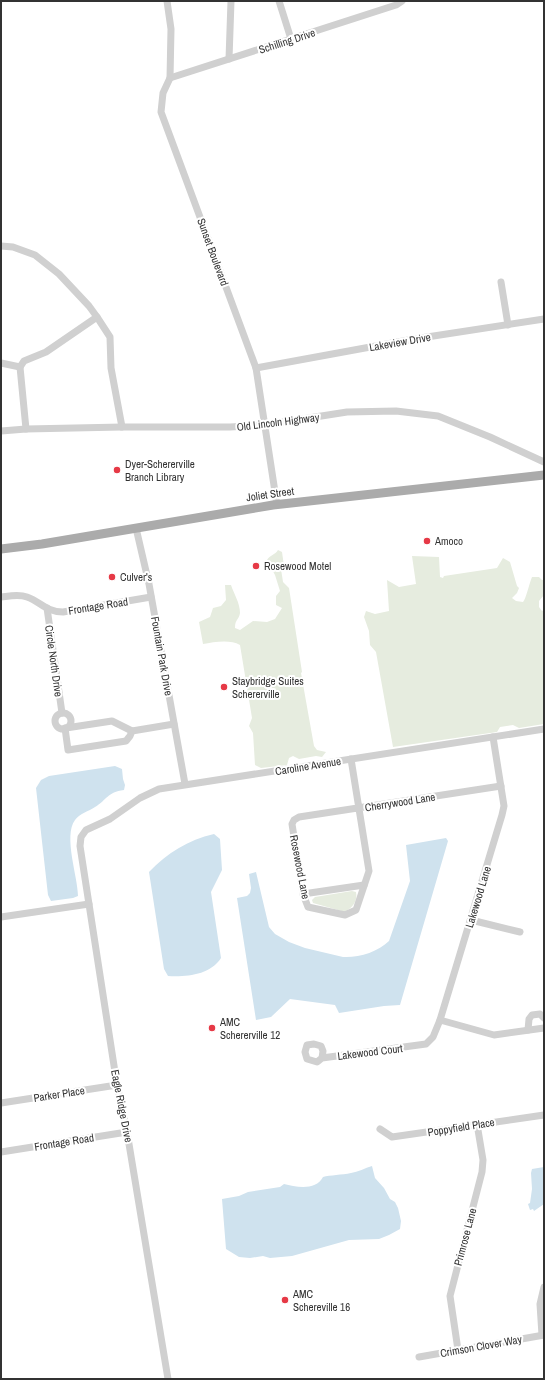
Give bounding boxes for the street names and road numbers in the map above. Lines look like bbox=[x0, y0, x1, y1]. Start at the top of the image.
street label: Schilling Drive bbox=[257, 25, 317, 57]
street label: Sunset Boulevard bbox=[194, 216, 232, 288]
street label: Lakeview Drive bbox=[368, 330, 432, 354]
street label: Old Lincoln Highway bbox=[236, 410, 321, 434]
street label: Joliet Street bbox=[245, 484, 295, 504]
street label: Frontage Road bbox=[67, 594, 129, 618]
street label: Fountain Park Drive bbox=[148, 615, 176, 697]
street label: Circle North Drive bbox=[42, 624, 66, 698]
street label: Caroline Avenue bbox=[274, 754, 342, 778]
street label: Cherrywood Lane bbox=[364, 790, 436, 814]
street label: Rosewood Lane bbox=[287, 834, 313, 900]
street label: Lakewood Lane bbox=[462, 864, 494, 930]
street label: Lakewood Court bbox=[337, 1041, 404, 1063]
street label: Eagle Ridge Drive bbox=[108, 1068, 136, 1144]
street label: Parker Place bbox=[32, 1083, 86, 1105]
street label: Poppyfield Place bbox=[426, 1115, 496, 1139]
street label: Frontage Road bbox=[33, 1130, 95, 1154]
street label: Primrose Lane bbox=[451, 1207, 479, 1267]
street label: Crimson Clover Way bbox=[439, 1332, 523, 1360]

